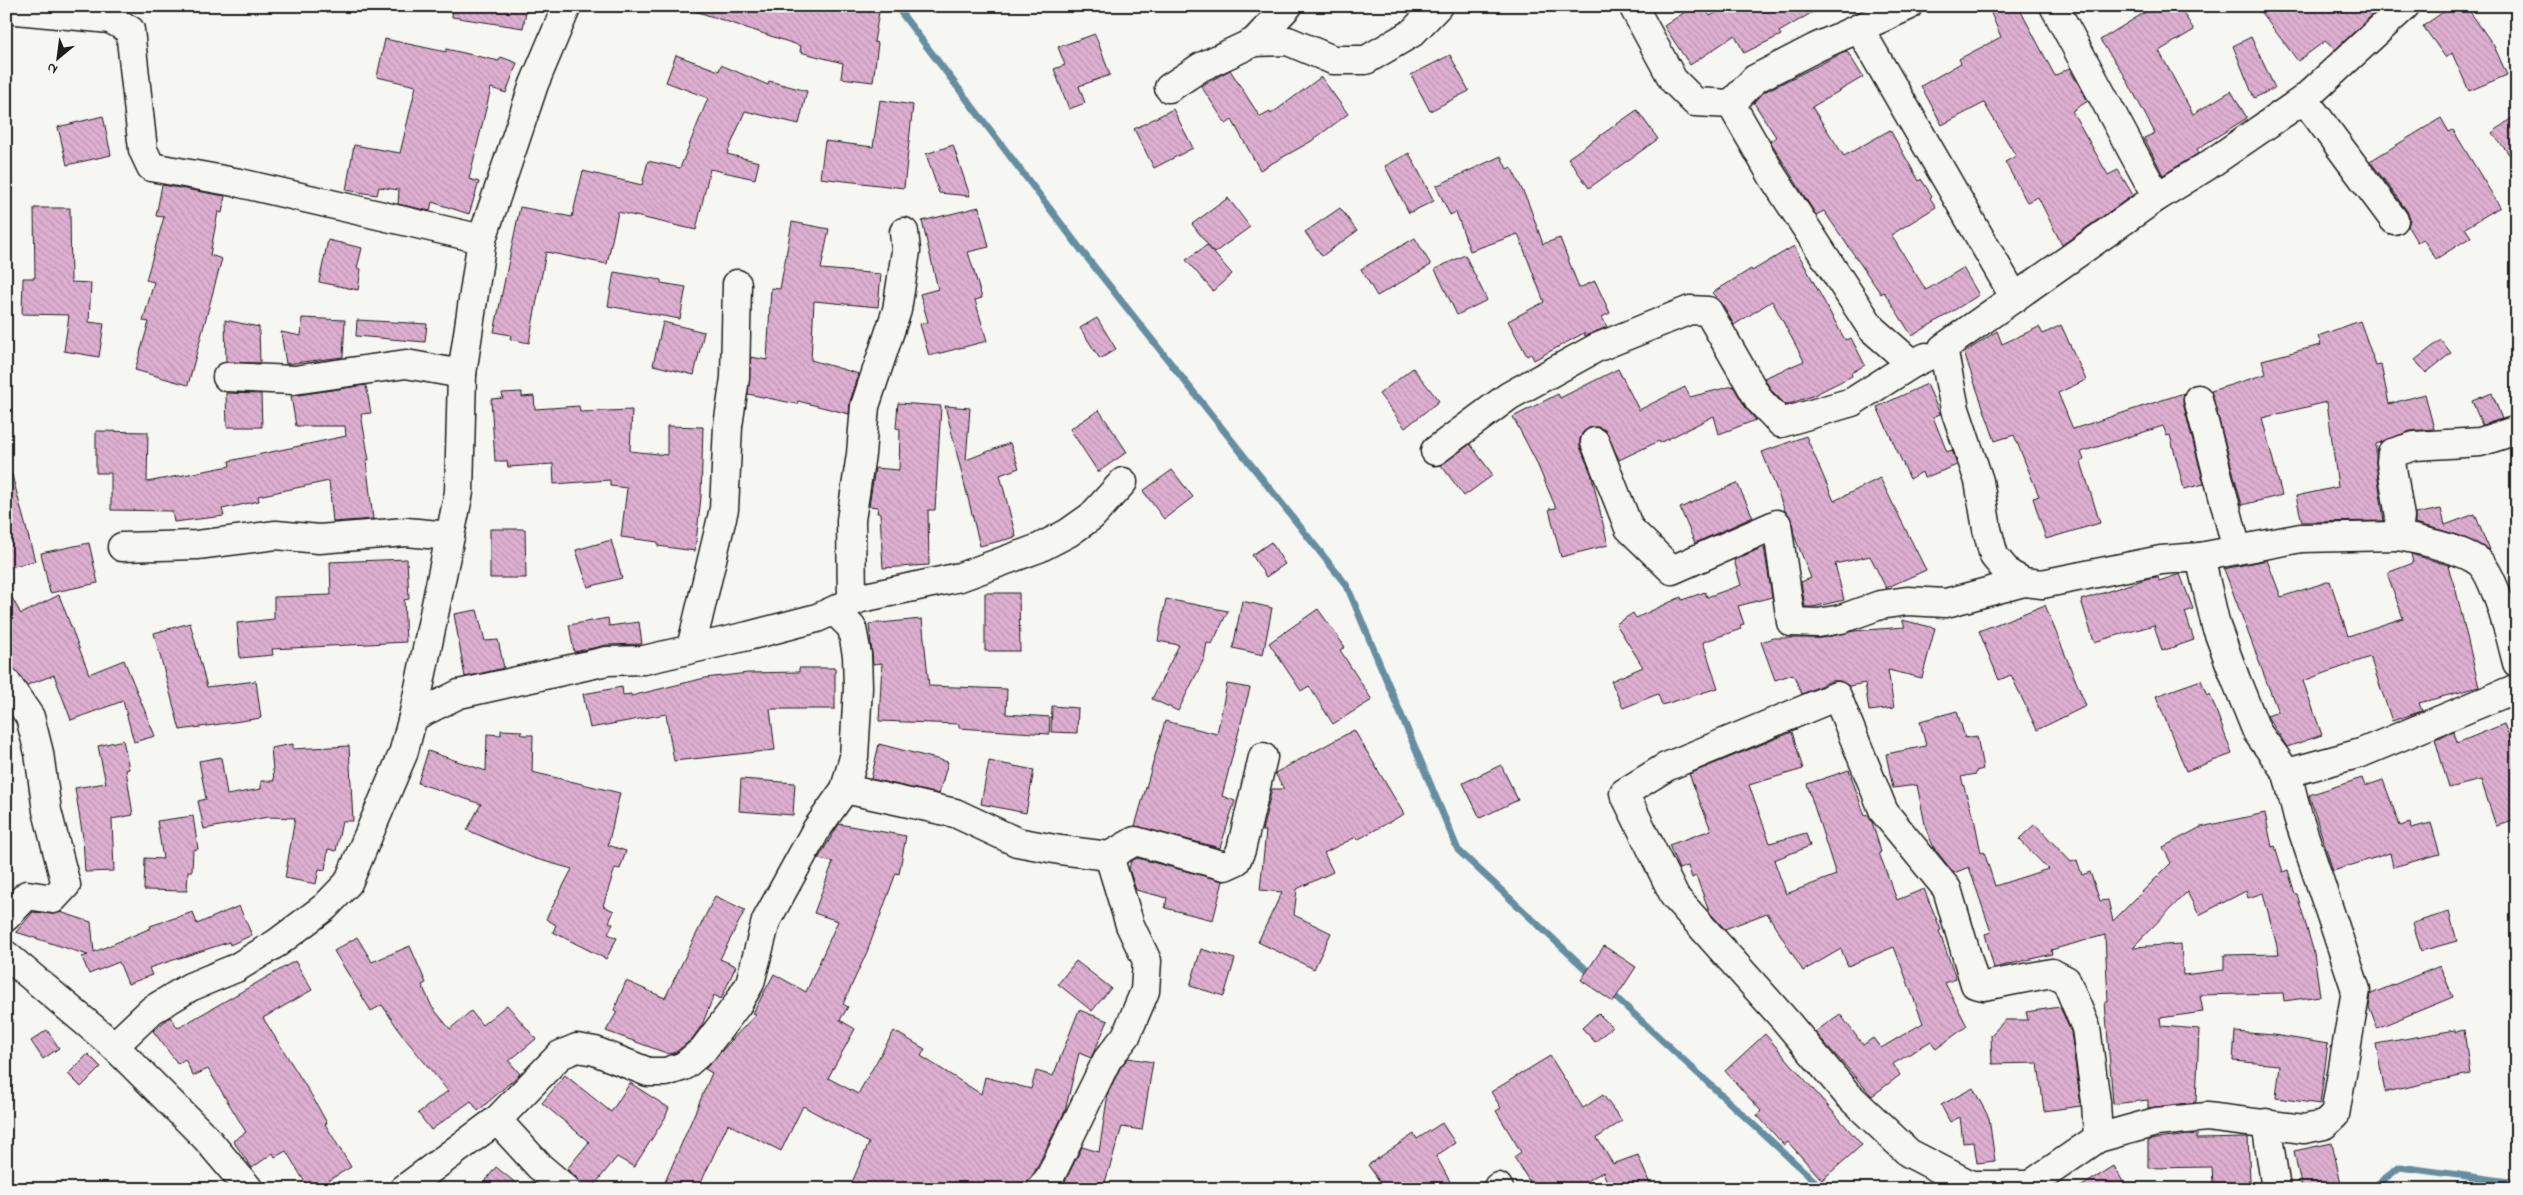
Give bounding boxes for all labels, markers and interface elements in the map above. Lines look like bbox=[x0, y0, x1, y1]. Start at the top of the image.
north arrow bbox=[32, 32, 82, 82]
text: N bbox=[43, 57, 62, 80]

